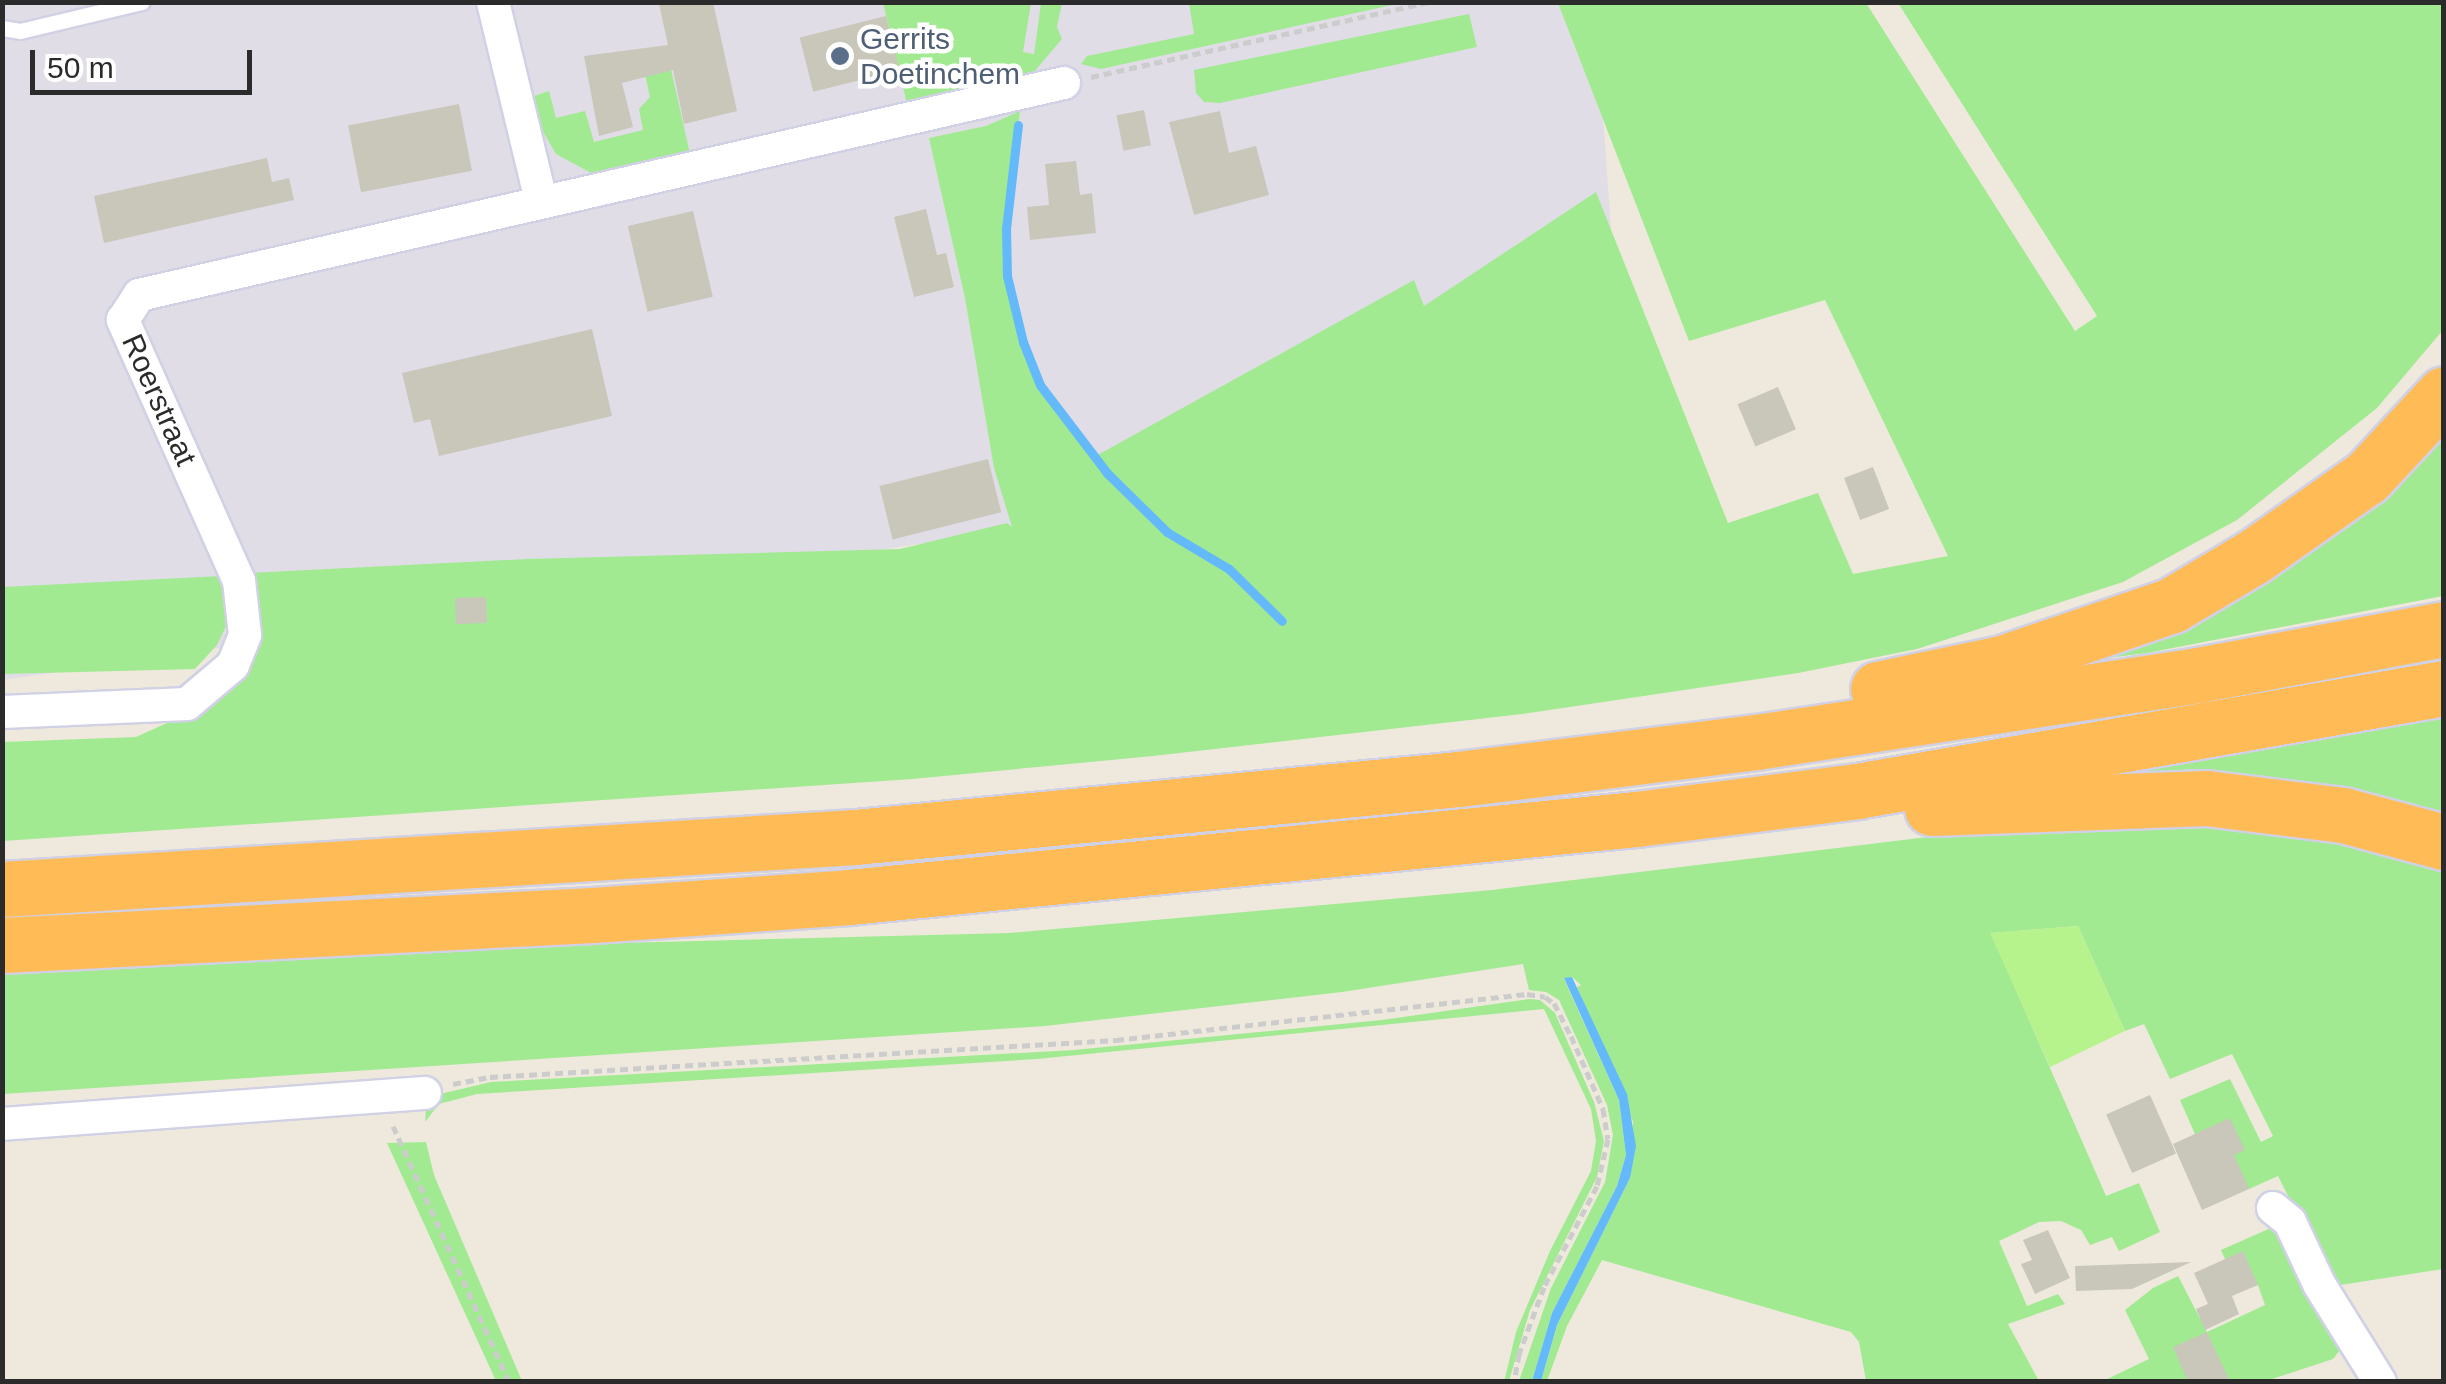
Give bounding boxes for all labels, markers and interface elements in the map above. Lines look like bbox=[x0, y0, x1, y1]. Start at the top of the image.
place label: Gerrits Doetinchem bbox=[860, 21, 1020, 92]
scale bar bbox=[35, 30, 258, 92]
marker: Gerrits Doetinchem bbox=[829, 45, 851, 67]
text: 50 m bbox=[47, 51, 114, 84]
street label: Roerstraat bbox=[114, 329, 204, 471]

